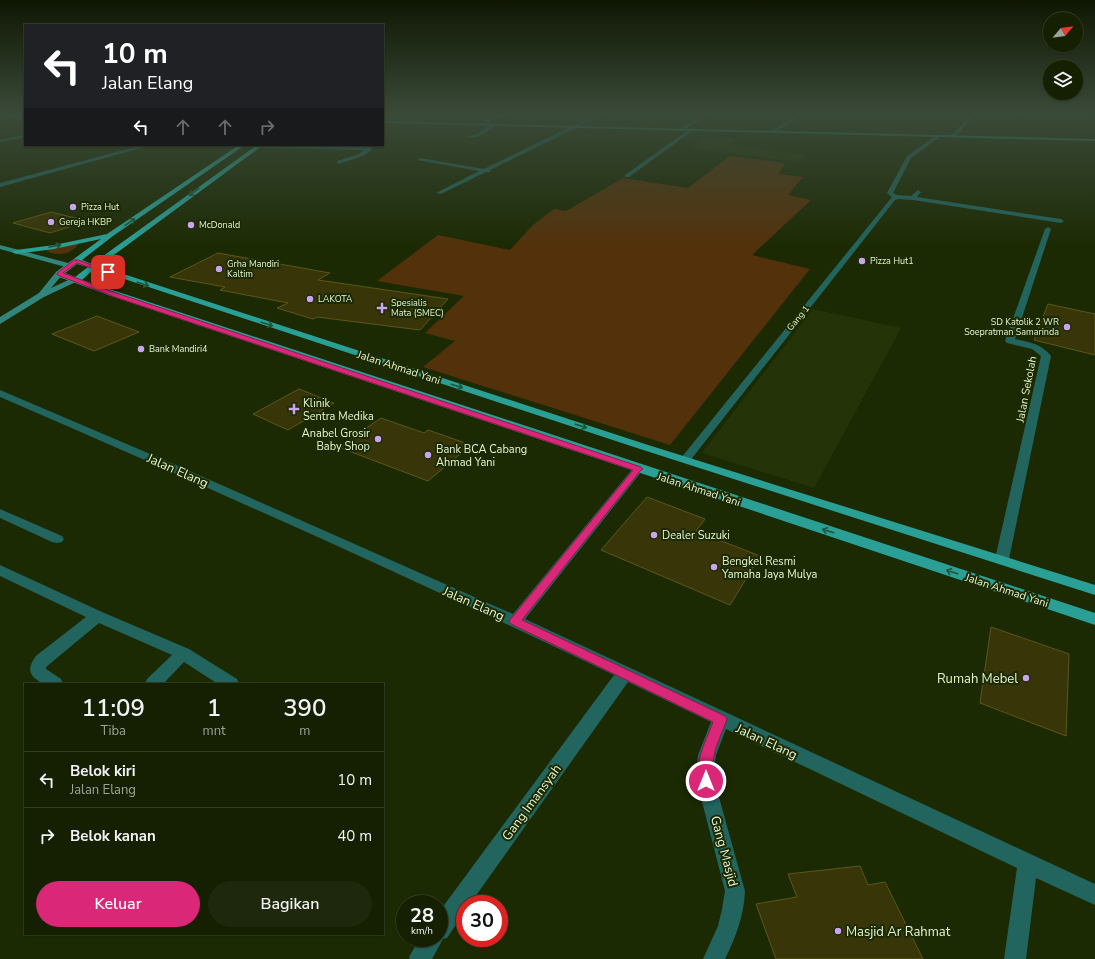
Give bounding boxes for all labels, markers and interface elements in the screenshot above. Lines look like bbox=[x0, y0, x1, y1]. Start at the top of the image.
north arrow bbox=[1043, 12, 1083, 52]
map controls bbox=[1043, 12, 1083, 100]
text: 10 m bbox=[102, 35, 168, 73]
icon: left bbox=[36, 40, 88, 92]
button: layers bbox=[1043, 60, 1083, 100]
text: Jalan Elang bbox=[102, 71, 193, 95]
icon: left bbox=[130, 116, 152, 138]
icon: ahead bbox=[172, 116, 194, 138]
icon: ahead bbox=[214, 116, 236, 138]
icon: right bbox=[256, 116, 278, 138]
one-way arrow bbox=[189, 188, 200, 196]
place label: Pizza Hut bbox=[81, 201, 120, 213]
marker: Pizza Hut bbox=[68, 202, 78, 212]
place label: Gereja HKBP bbox=[59, 216, 112, 228]
marker: Gereja HKBP bbox=[46, 217, 56, 227]
one-way arrow bbox=[124, 217, 136, 225]
place label: McDonald bbox=[199, 219, 240, 231]
marker: McDonald bbox=[186, 220, 196, 230]
one-way arrow bbox=[48, 242, 61, 250]
pin bbox=[91, 255, 125, 289]
place label: Pizza Hut1 bbox=[870, 255, 914, 267]
marker: Pizza Hut1 bbox=[857, 256, 867, 266]
place label: Grha Mandiri Kaltim bbox=[227, 258, 279, 280]
icon: arrive bbox=[97, 261, 119, 283]
marker: Grha Mandiri Kaltim bbox=[214, 264, 224, 274]
one-way arrow bbox=[137, 281, 150, 288]
place label: LAKOTA bbox=[318, 293, 353, 305]
marker: LAKOTA bbox=[305, 294, 315, 304]
place label: Spesialis Mata (SMEC) bbox=[391, 297, 444, 319]
marker: Spesialis Mata (SMEC) bbox=[376, 302, 388, 314]
street label: Gang 1 bbox=[784, 303, 812, 333]
place label: SD Katolik 2 WR Soepratman Samarinda bbox=[964, 316, 1059, 338]
one-way arrow bbox=[260, 321, 273, 328]
marker: SD Katolik 2 WR Soepratman Samarinda bbox=[1062, 322, 1072, 332]
place label: Bank Mandiri4 bbox=[149, 343, 208, 355]
marker: Bank Mandiri4 bbox=[136, 344, 146, 354]
street label: Jalan Ahmad Yani bbox=[354, 347, 442, 388]
street label: Jalan Sekolah bbox=[1013, 355, 1040, 424]
one-way arrow bbox=[450, 383, 463, 390]
place label: Klinik Sentra Medika bbox=[303, 396, 374, 424]
marker: Klinik Sentra Medika bbox=[288, 403, 300, 415]
one-way arrow bbox=[574, 423, 587, 430]
place label: Anabel Grosir Baby Shop bbox=[302, 426, 370, 454]
marker: Anabel Grosir Baby Shop bbox=[373, 434, 383, 444]
place label: Bank BCA Cabang Ahmad Yani bbox=[436, 442, 527, 470]
street label: Jalan Elang bbox=[143, 449, 211, 493]
marker: Bank BCA Cabang Ahmad Yani bbox=[423, 450, 433, 460]
street label: Jalan Ahmad Yani bbox=[654, 469, 742, 510]
one-way arrow bbox=[822, 527, 835, 534]
place label: Dealer Suzuki bbox=[662, 528, 730, 543]
marker: Dealer Suzuki bbox=[649, 530, 659, 540]
place label: Bengkel Resmi Yamaha Jaya Mulya bbox=[721, 554, 817, 582]
marker: Bengkel Resmi Yamaha Jaya Mulya bbox=[709, 562, 719, 572]
one-way arrow bbox=[946, 567, 958, 575]
street label: Jalan Ahmad Yani bbox=[962, 570, 1050, 611]
street label: Jalan Elang bbox=[439, 582, 507, 626]
place label: Rumah Mebel bbox=[937, 670, 1018, 688]
marker: Rumah Mebel bbox=[1021, 673, 1031, 683]
text: 11:09 bbox=[82, 692, 145, 724]
text: 1 bbox=[207, 692, 221, 724]
text: 390 bbox=[283, 692, 326, 724]
street label: Jalan Elang bbox=[732, 719, 800, 764]
text: Tiba bbox=[101, 722, 126, 740]
text: mnt bbox=[203, 722, 226, 740]
text: m bbox=[299, 722, 310, 740]
position arrow bbox=[685, 760, 727, 802]
text: Belok kiri bbox=[70, 761, 135, 781]
street label: Gang Imansyah bbox=[498, 761, 566, 844]
icon: left bbox=[36, 769, 58, 791]
text: 10 m bbox=[337, 770, 372, 790]
text: Jalan Elang bbox=[70, 781, 136, 799]
street label: Gang Masjid bbox=[706, 814, 742, 889]
icon: right bbox=[36, 825, 58, 847]
text: Belok kanan bbox=[70, 826, 156, 846]
text: 40 m bbox=[337, 826, 372, 846]
button: Keluar bbox=[36, 881, 200, 927]
button: Bagikan bbox=[208, 881, 372, 927]
speed limit sign: 30 bbox=[456, 895, 508, 947]
text: 28 bbox=[410, 902, 434, 929]
place label: Masjid Ar Rahmat bbox=[846, 923, 951, 941]
text: km/h bbox=[411, 924, 433, 938]
marker: Masjid Ar Rahmat bbox=[833, 926, 843, 936]

